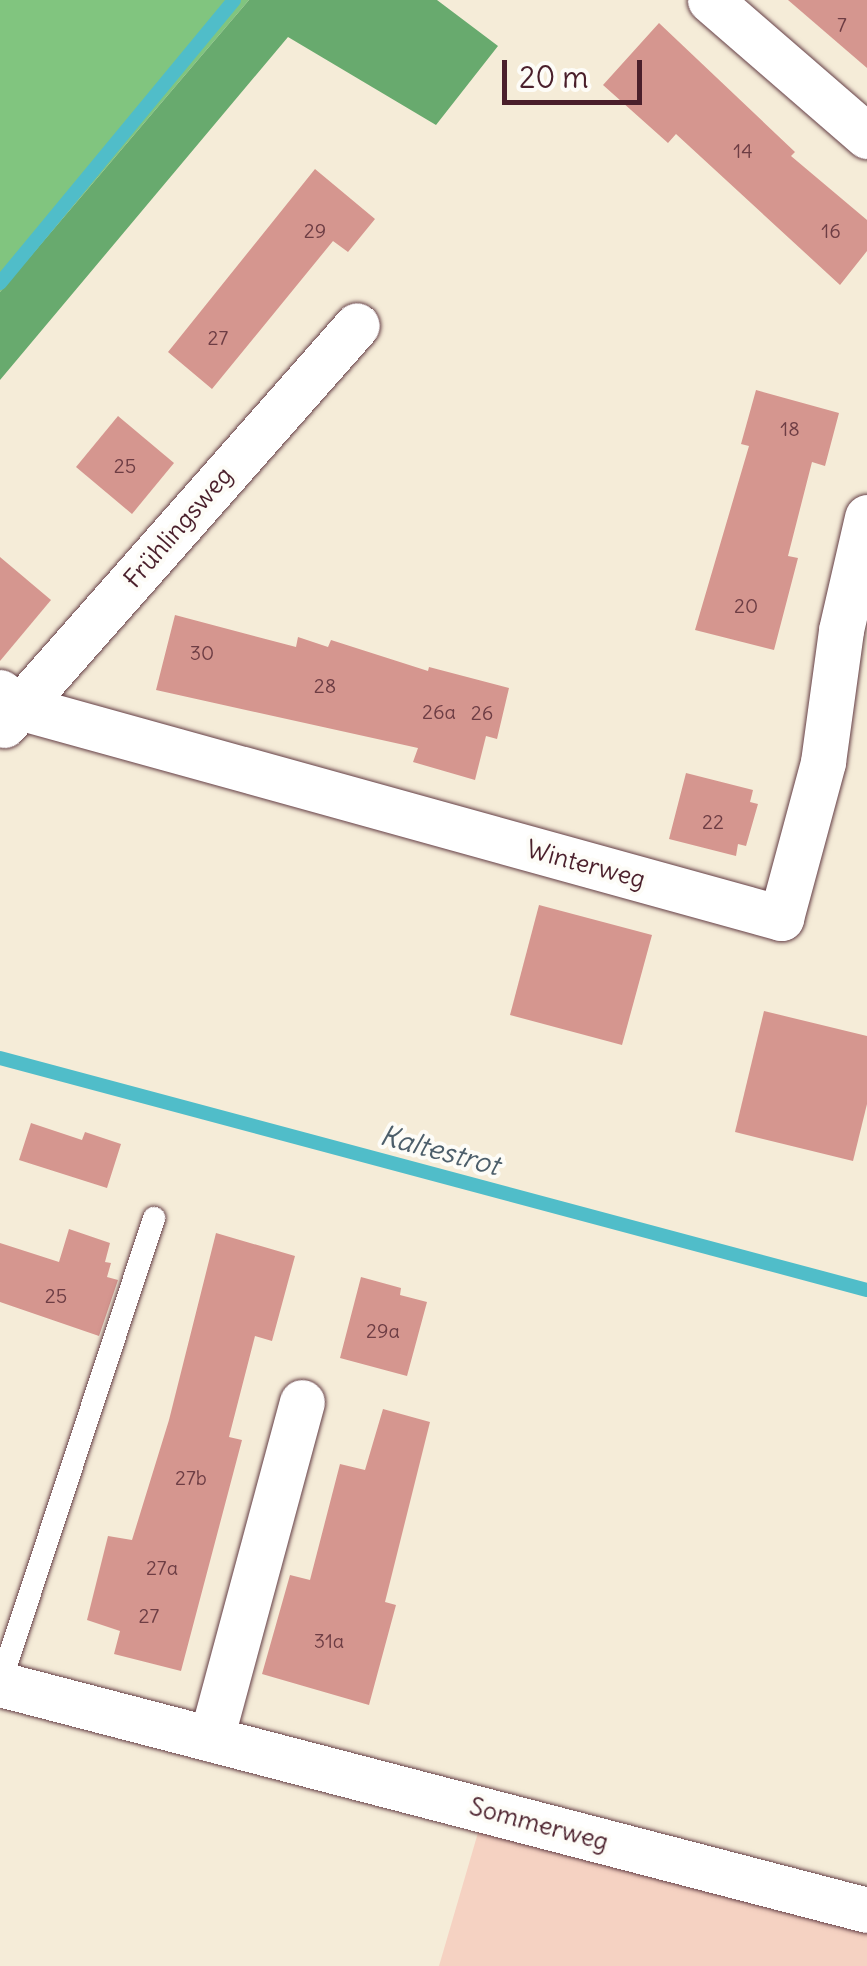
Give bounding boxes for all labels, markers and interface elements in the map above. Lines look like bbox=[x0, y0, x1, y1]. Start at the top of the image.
house number: 7 bbox=[837, 12, 847, 36]
scale bar bbox=[507, 40, 647, 102]
text: 20 m bbox=[519, 58, 589, 96]
house number: 14 bbox=[733, 138, 753, 162]
house number: 29 bbox=[304, 218, 326, 242]
house number: 16 bbox=[821, 218, 841, 242]
house number: 27 bbox=[208, 325, 228, 349]
house number: 18 bbox=[780, 416, 800, 440]
house number: 25 bbox=[114, 453, 136, 477]
street label: Frühlingsweg bbox=[117, 460, 239, 594]
house number: 20 bbox=[734, 593, 758, 617]
house number: 30 bbox=[190, 640, 214, 664]
house number: 28 bbox=[314, 673, 336, 697]
house number: 26a bbox=[422, 699, 456, 723]
house number: 26 bbox=[471, 700, 493, 724]
house number: 22 bbox=[702, 809, 724, 833]
street label: Winterweg bbox=[523, 834, 649, 894]
water label: Kaltestrot bbox=[377, 1118, 503, 1182]
house number: 25 bbox=[45, 1283, 67, 1307]
house number: 29a bbox=[366, 1318, 400, 1342]
house number: 27b bbox=[175, 1465, 207, 1489]
house number: 27a bbox=[146, 1555, 178, 1579]
house number: 27 bbox=[139, 1603, 159, 1627]
house number: 31a bbox=[314, 1628, 344, 1652]
street label: Sommerweg bbox=[466, 1791, 612, 1857]

